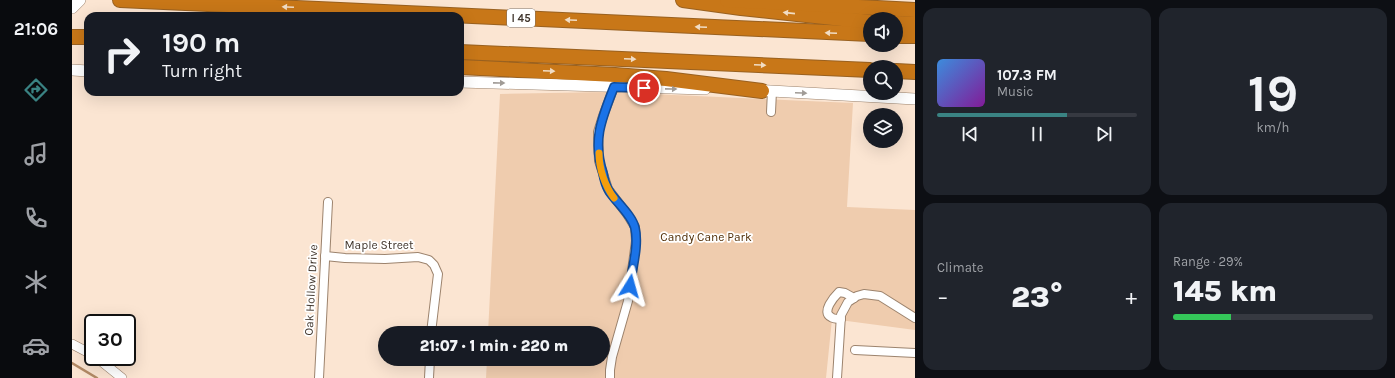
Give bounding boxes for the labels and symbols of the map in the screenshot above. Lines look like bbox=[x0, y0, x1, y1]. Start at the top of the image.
one-way arrow bbox=[282, 4, 294, 11]
road number: I 45 bbox=[507, 9, 535, 27]
one-way arrow bbox=[783, 10, 795, 17]
one-way arrow bbox=[565, 17, 577, 24]
one-way arrow bbox=[695, 23, 707, 30]
one-way arrow bbox=[825, 29, 837, 36]
one-way arrow bbox=[624, 56, 636, 63]
one-way arrow bbox=[754, 62, 767, 68]
one-way arrow bbox=[543, 68, 555, 75]
pin bbox=[627, 71, 661, 105]
one-way arrow bbox=[493, 80, 506, 86]
one-way arrow bbox=[665, 85, 677, 92]
one-way arrow bbox=[795, 90, 808, 96]
park label: Candy Cane Park bbox=[660, 230, 752, 244]
street label: Maple Street bbox=[344, 238, 414, 252]
street label: Oak Hollow Drive bbox=[302, 244, 320, 336]
position arrow bbox=[609, 265, 651, 307]
speed limit sign: 30 bbox=[84, 314, 136, 366]

